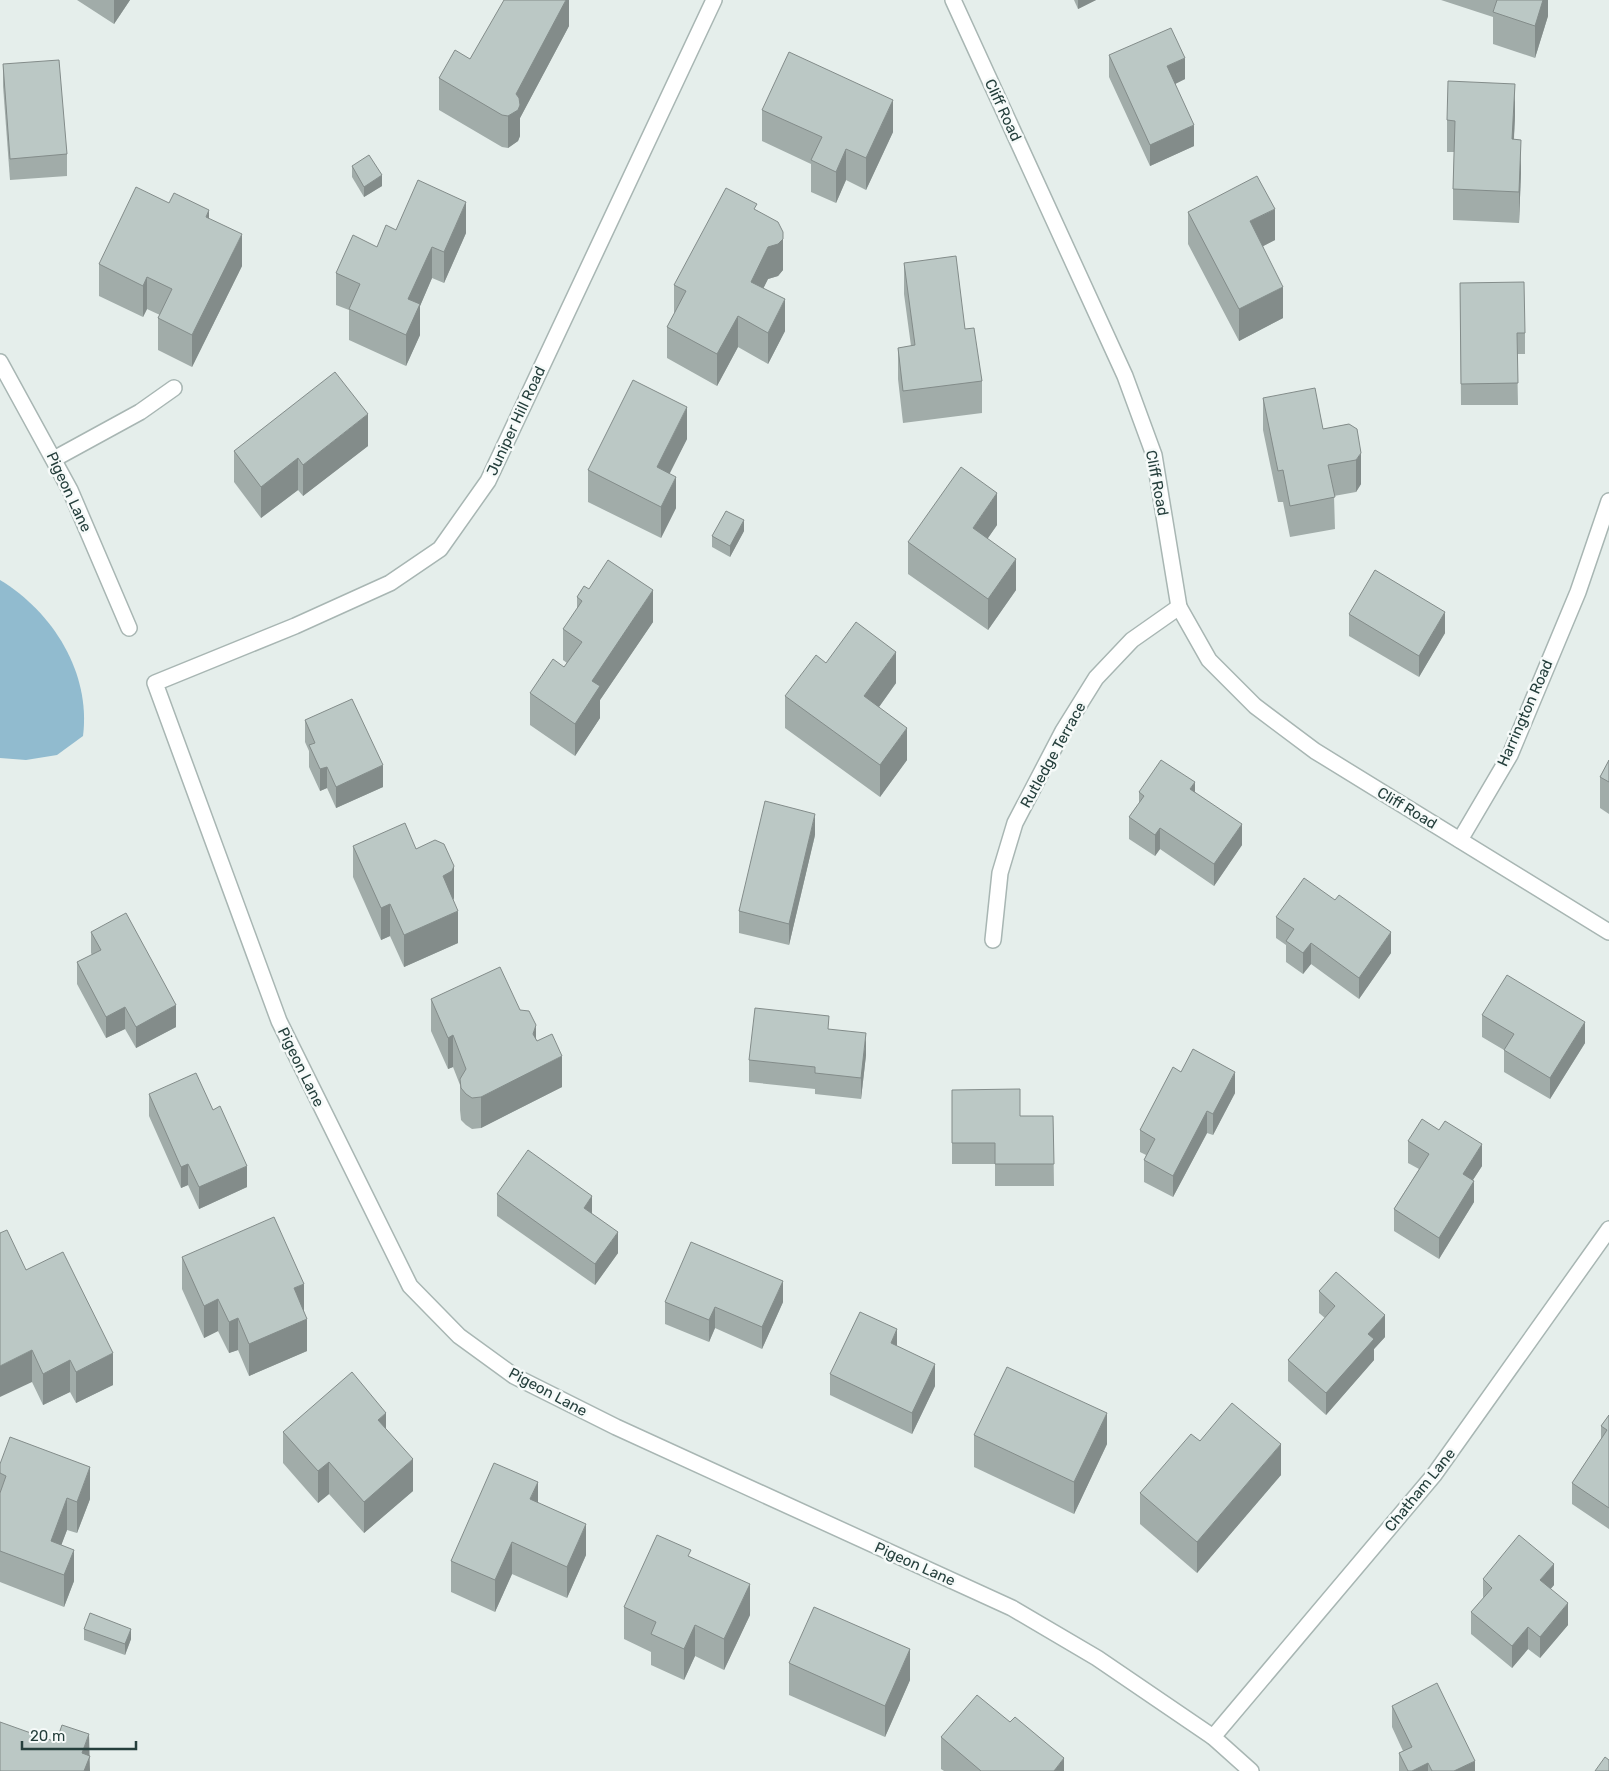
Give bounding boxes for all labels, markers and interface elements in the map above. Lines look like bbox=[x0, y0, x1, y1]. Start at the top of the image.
street label: Cliff Road bbox=[981, 76, 1025, 144]
street label: Juniper Hill Road bbox=[483, 364, 549, 478]
street label: Pigeon Lane bbox=[43, 449, 95, 535]
street label: Cliff Road bbox=[1142, 449, 1172, 517]
street label: Harrington Road bbox=[1493, 657, 1557, 769]
street label: Rutledge Terrace bbox=[1016, 699, 1090, 811]
street label: Cliff Road bbox=[1374, 783, 1440, 833]
street label: Pigeon Lane bbox=[274, 1024, 328, 1110]
street label: Pigeon Lane bbox=[506, 1364, 590, 1420]
street label: Chatham Lane bbox=[1381, 1445, 1459, 1535]
street label: Pigeon Lane bbox=[872, 1538, 958, 1590]
scale bar bbox=[22, 1718, 136, 1750]
text: 20 m bbox=[30, 1727, 65, 1745]

